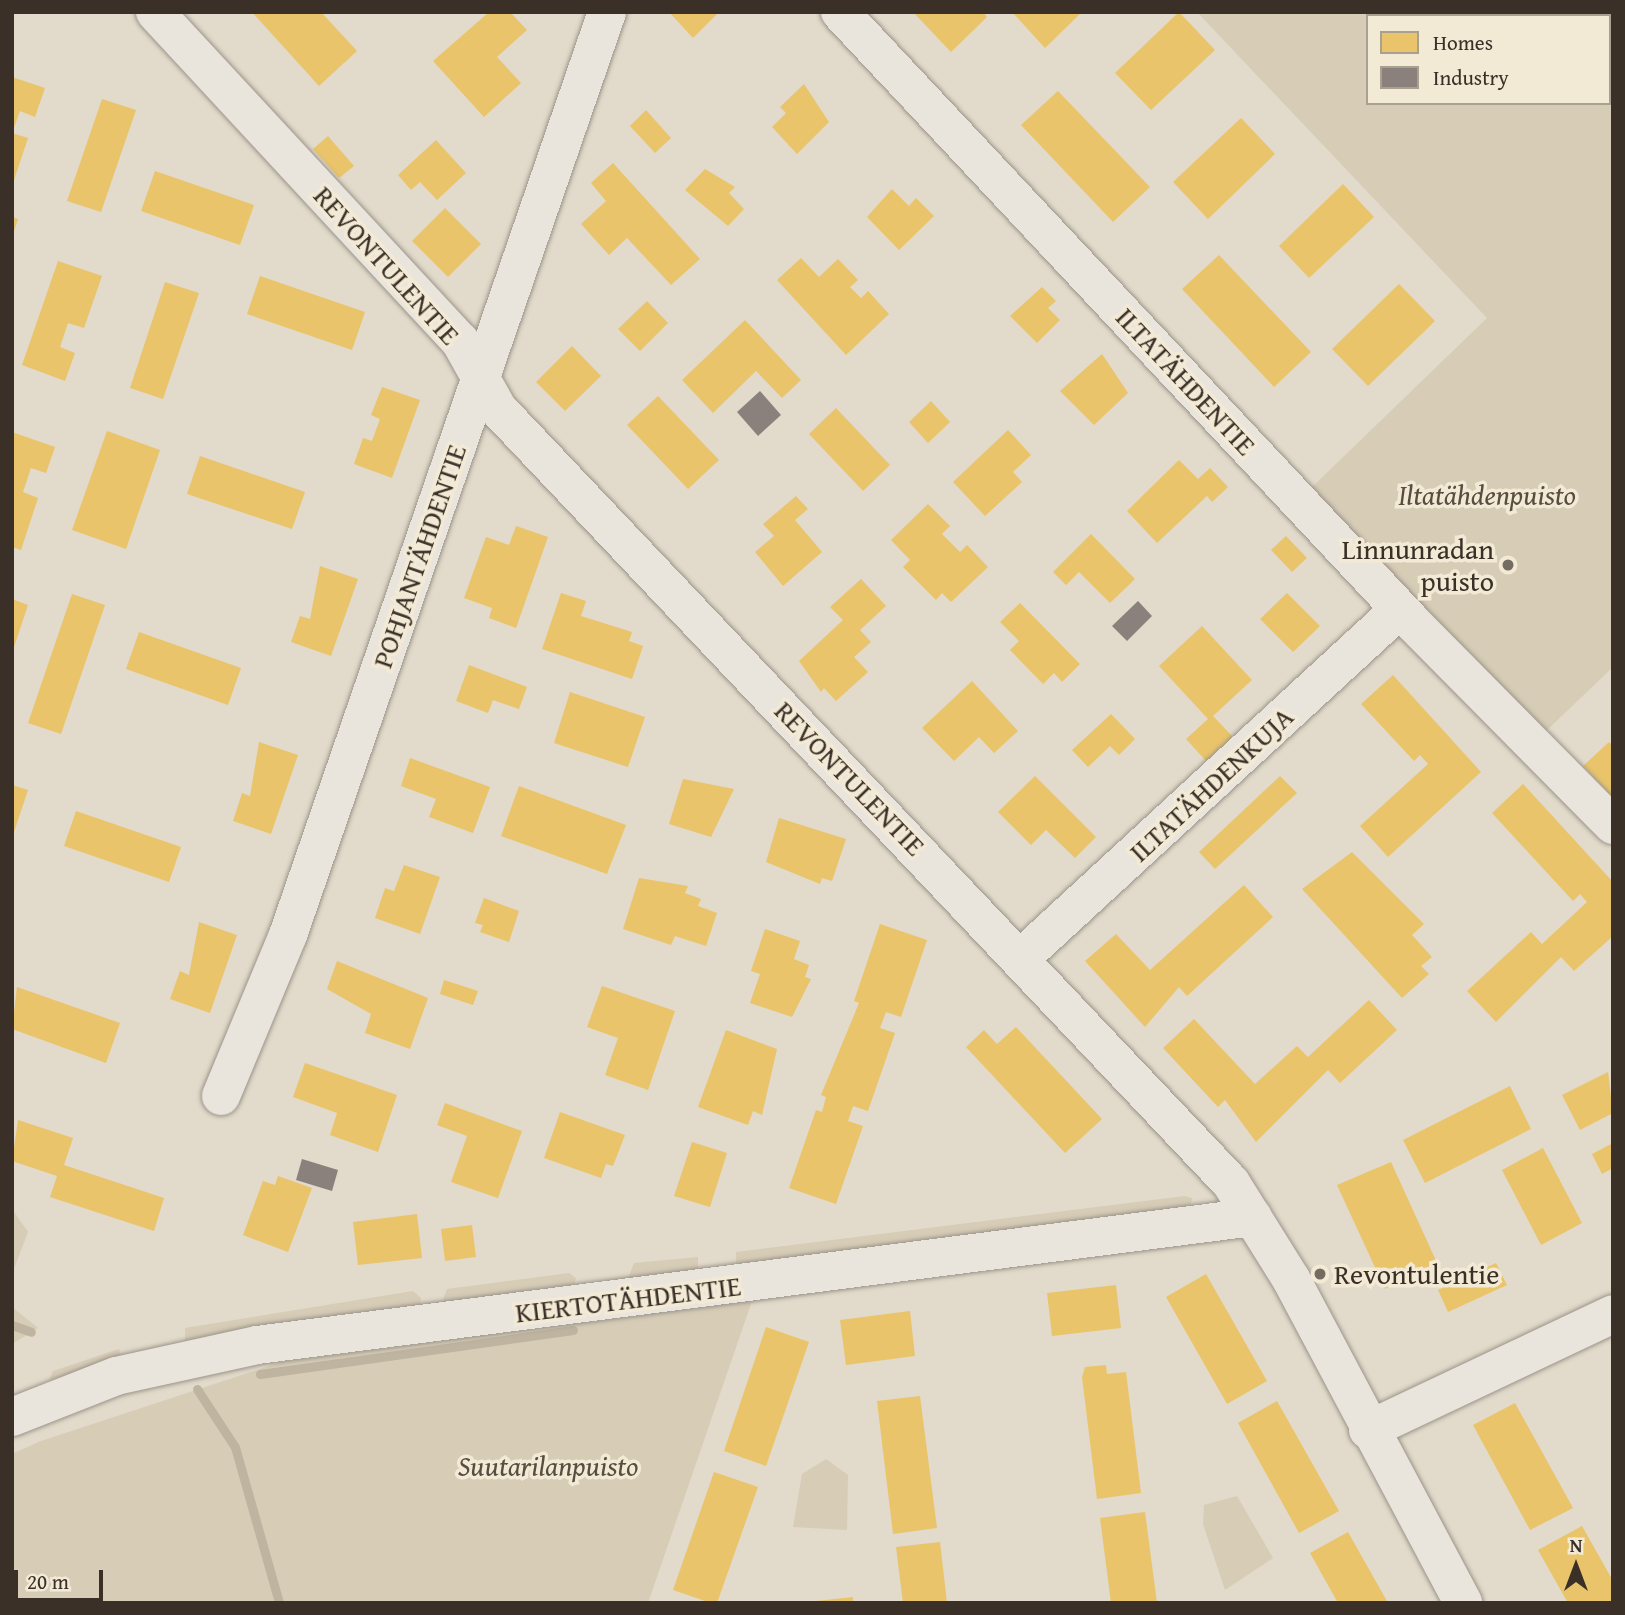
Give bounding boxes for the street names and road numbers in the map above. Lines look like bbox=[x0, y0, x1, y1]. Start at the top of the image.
street label: REVONTULENTIE bbox=[307, 179, 467, 351]
street label: ILTATÄHDENTIE bbox=[1109, 300, 1263, 462]
street label: POHJANTÄHDENTIE bbox=[365, 440, 473, 672]
street label: REVONTULENTIE bbox=[768, 694, 932, 862]
street label: ILTATÄHDENKUJA bbox=[1122, 700, 1300, 868]
street label: KIERTOTÄHDENTIE bbox=[513, 1269, 743, 1329]

